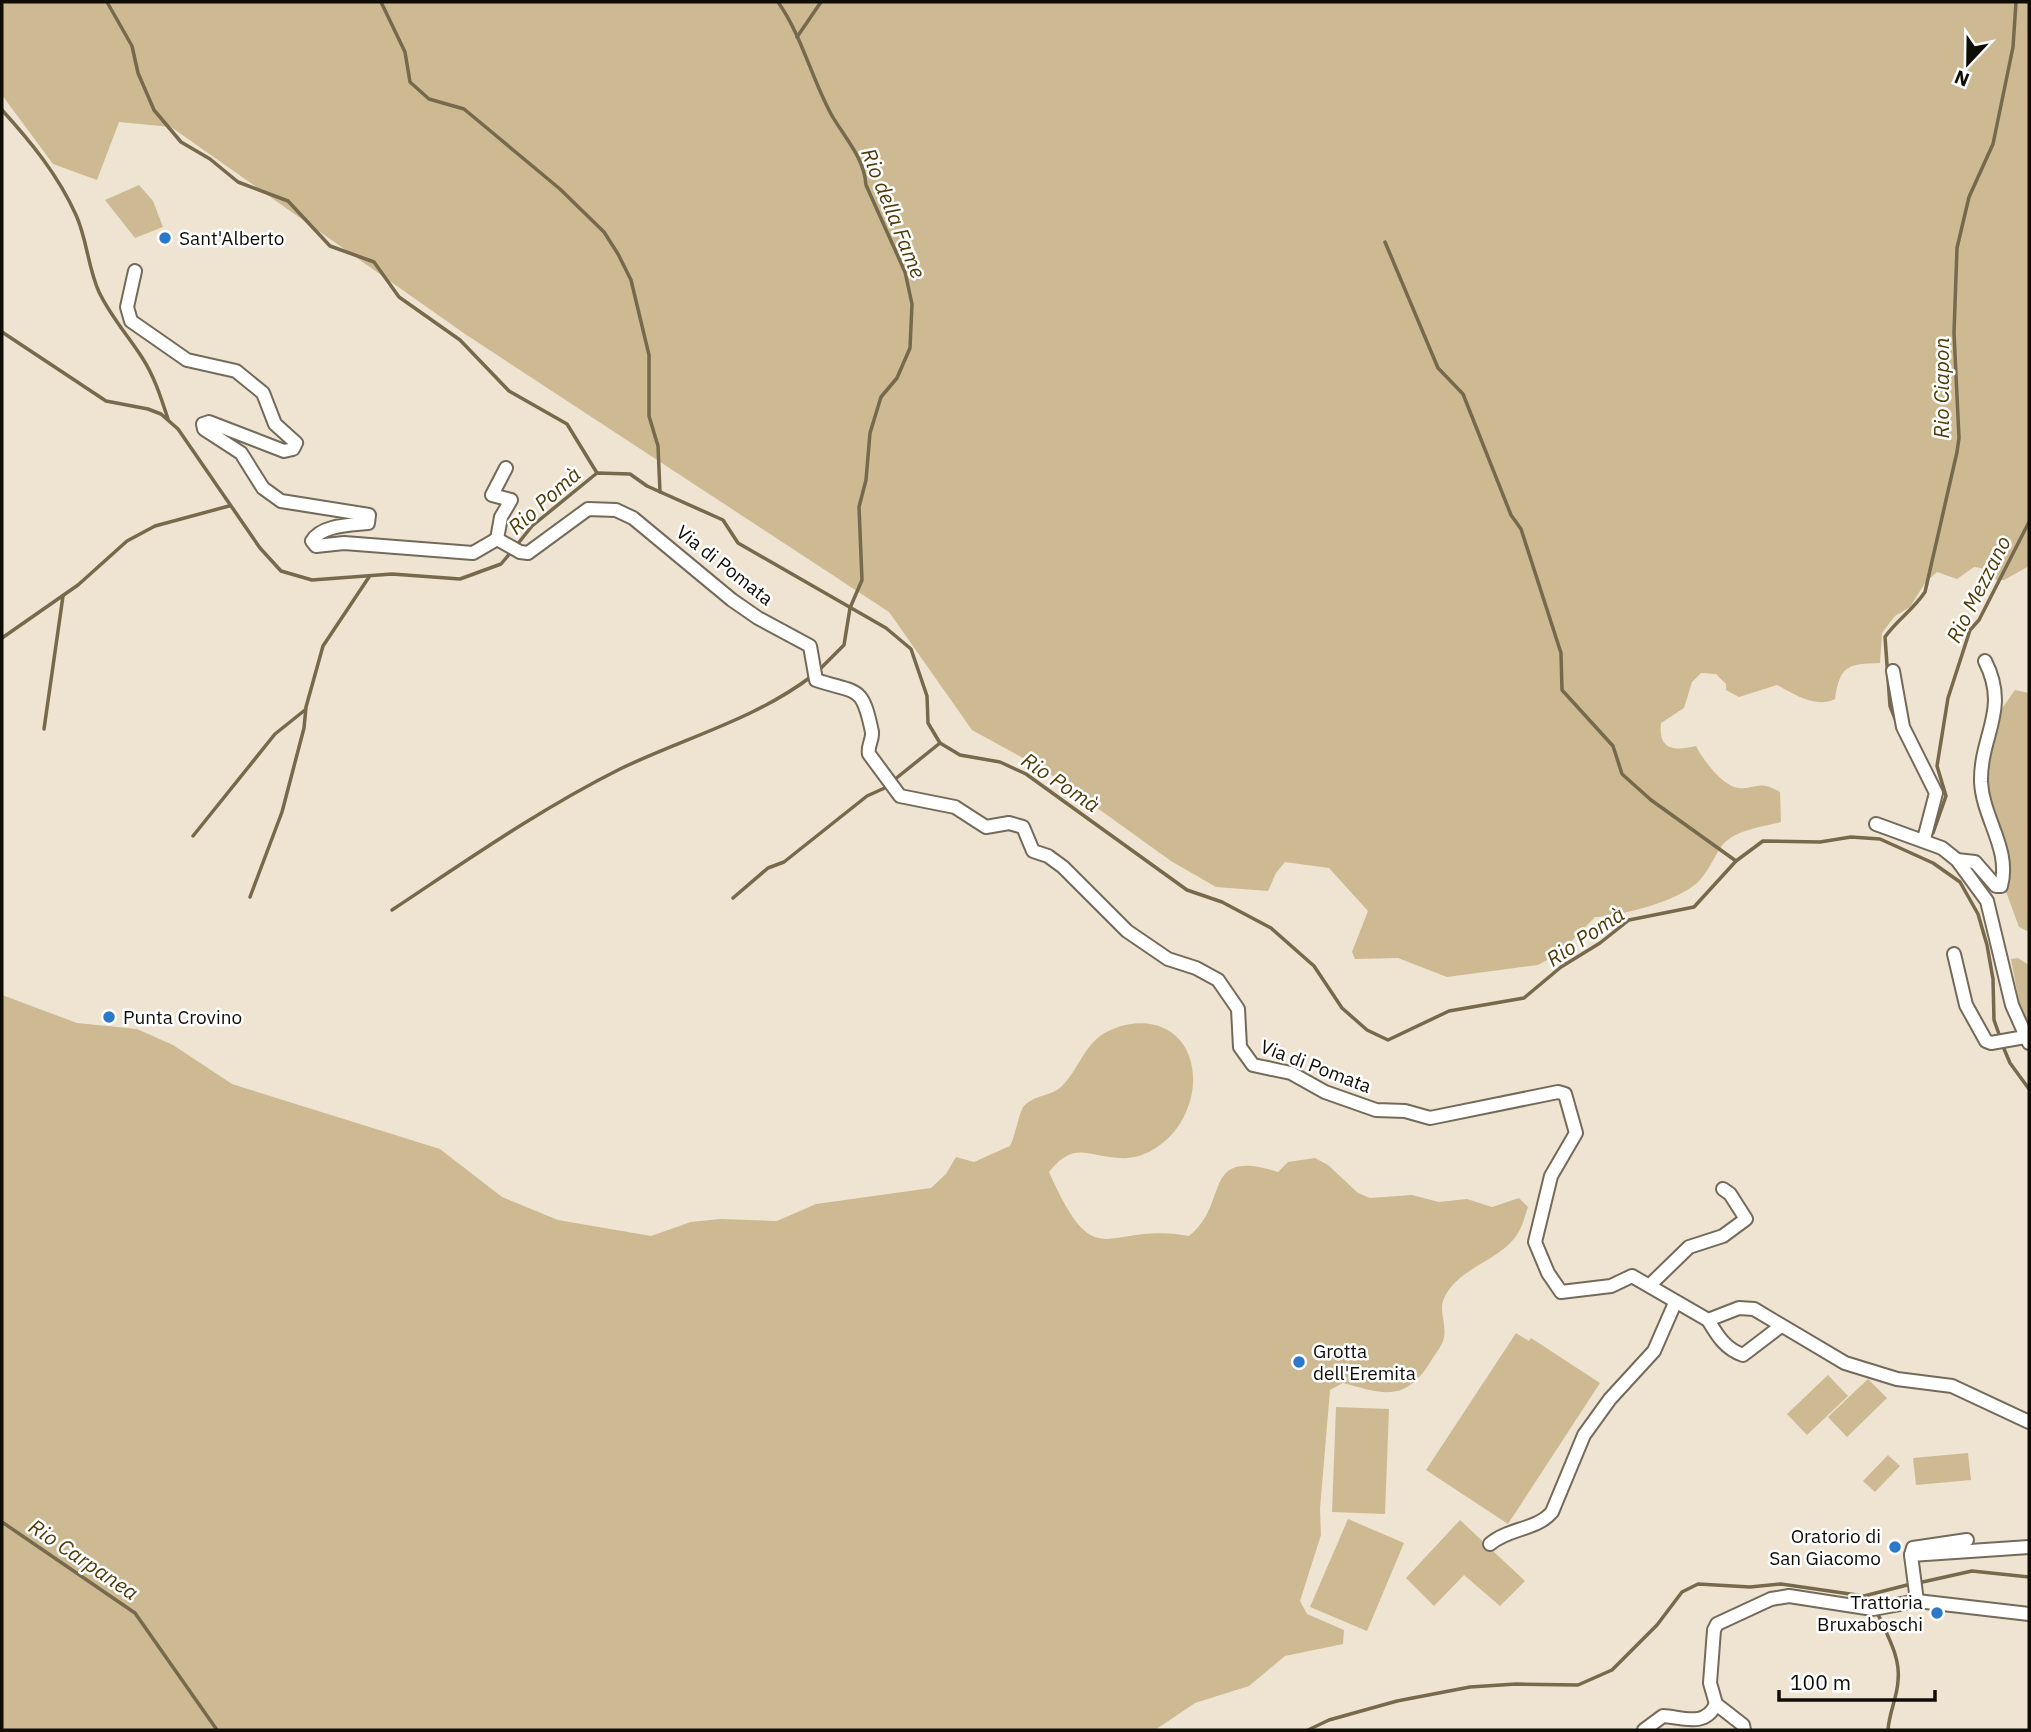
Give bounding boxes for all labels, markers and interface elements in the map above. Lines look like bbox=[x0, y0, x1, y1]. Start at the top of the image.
north arrow bbox=[1933, 28, 2003, 98]
text: N bbox=[1951, 65, 1973, 92]
water label: Rio della Fame bbox=[855, 144, 933, 282]
place label: Sant'Alberto bbox=[179, 226, 284, 250]
marker: Sant'Alberto bbox=[157, 230, 173, 246]
water label: Rio Ciapon bbox=[1927, 337, 1955, 439]
water label: Rio Pomà bbox=[502, 460, 586, 540]
street label: Via di Pomata bbox=[672, 520, 778, 610]
water label: Rio Mezzano bbox=[1939, 531, 2017, 647]
water label: Rio Pomà bbox=[1016, 746, 1106, 818]
water label: Rio Pomà bbox=[1540, 900, 1630, 972]
place label: Punta Crovino bbox=[123, 1005, 242, 1029]
marker: Punta Crovino bbox=[101, 1009, 117, 1025]
street label: Via di Pomata bbox=[1257, 1034, 1375, 1098]
place label: Grotta dell'Eremita bbox=[1313, 1339, 1416, 1385]
marker: Grotta dell'Eremita bbox=[1291, 1354, 1307, 1370]
water label: Rio Carpanea bbox=[24, 1512, 144, 1606]
place label: Oratorio di San Giacomo bbox=[1769, 1524, 1881, 1570]
marker: Oratorio di San Giacomo bbox=[1887, 1539, 1903, 1555]
place label: Trattoria Bruxaboschi bbox=[1817, 1590, 1923, 1636]
marker: Trattoria Bruxaboschi bbox=[1929, 1605, 1945, 1621]
scale bar bbox=[1779, 1658, 1935, 1702]
text: 100 m bbox=[1790, 1668, 1851, 1696]

